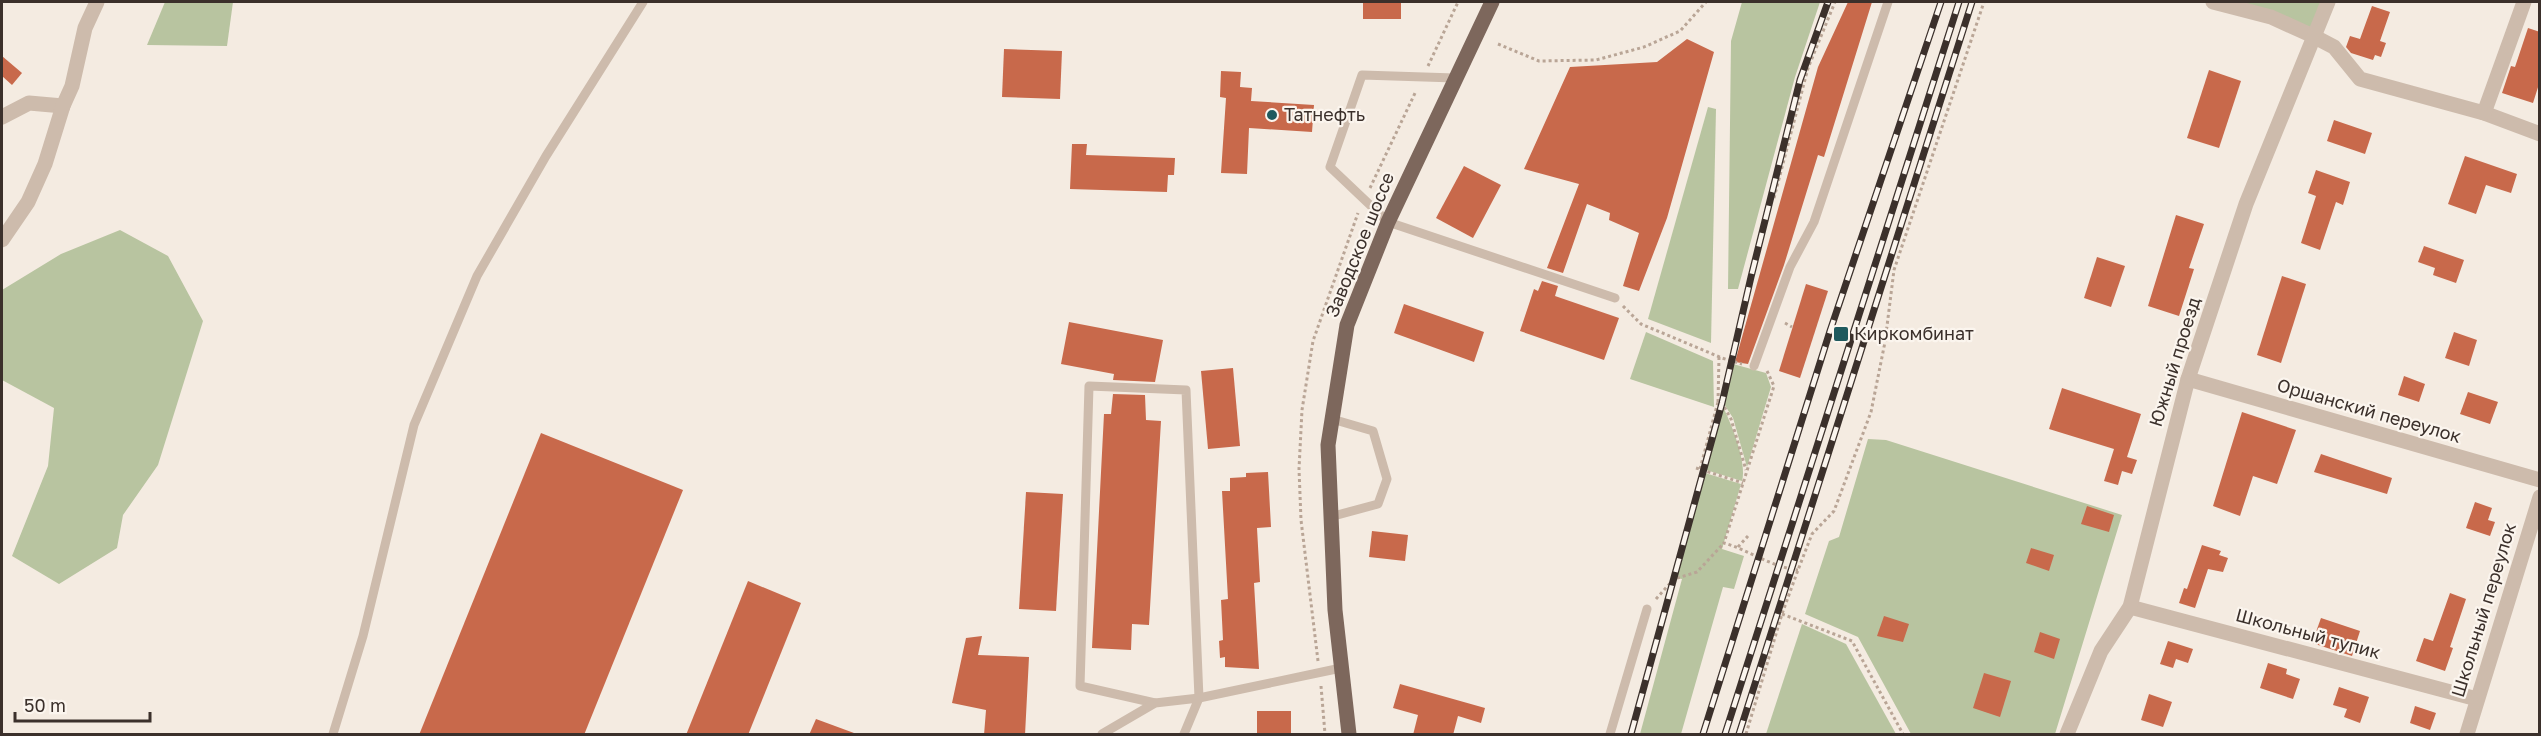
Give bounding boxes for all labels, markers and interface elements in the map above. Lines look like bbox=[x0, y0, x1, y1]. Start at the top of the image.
place label: Татнефть bbox=[1284, 103, 1365, 125]
marker: Татнефть bbox=[1265, 108, 1279, 122]
street label: Заводское шоссе bbox=[1320, 169, 1398, 320]
street label: Южный проезд bbox=[2144, 294, 2204, 429]
place label: Киркомбинат bbox=[1854, 322, 1974, 344]
marker: Киркомбинат bbox=[1832, 325, 1850, 343]
street label: Оршанский переулок bbox=[2275, 373, 2464, 447]
street label: Школьный переулок bbox=[2446, 520, 2520, 700]
street label: Школьный тупик bbox=[2233, 603, 2383, 663]
scale bar bbox=[15, 685, 150, 723]
text: 50 m bbox=[24, 694, 66, 716]

